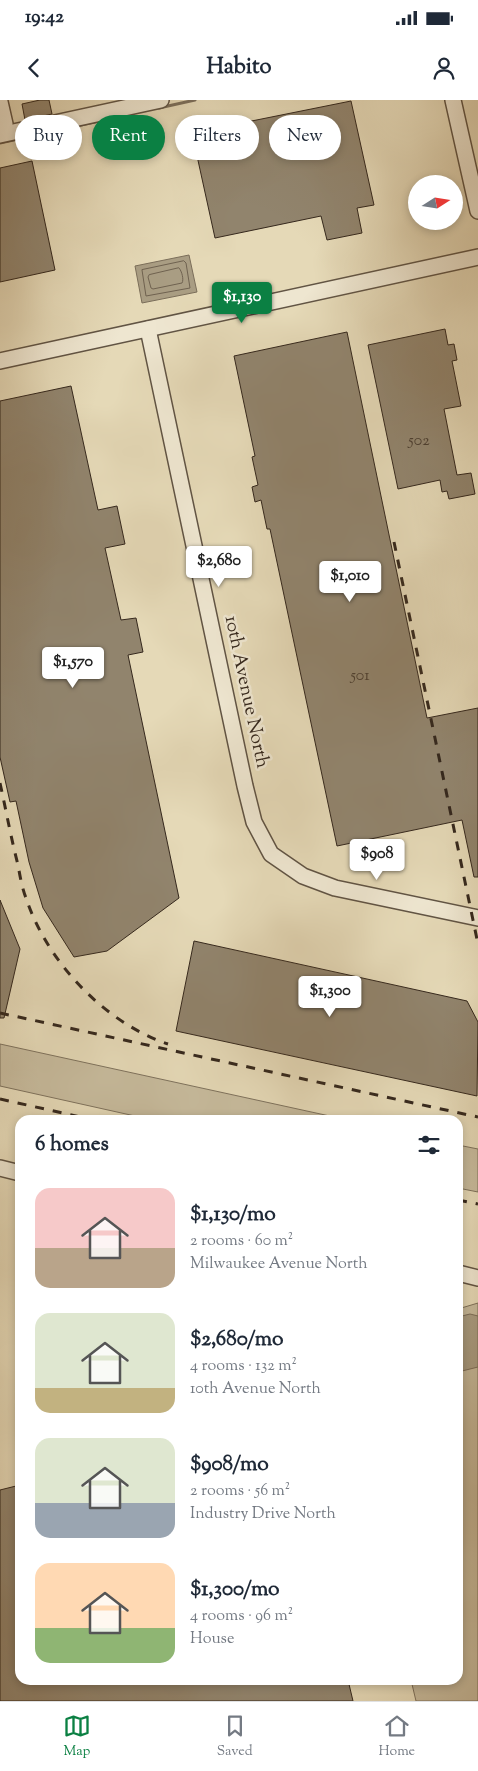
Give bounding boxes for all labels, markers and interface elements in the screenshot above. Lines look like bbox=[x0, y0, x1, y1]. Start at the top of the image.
text: 19:42 bbox=[25, 4, 64, 31]
text: Habito bbox=[206, 52, 272, 84]
icon: back bbox=[20, 54, 48, 82]
icon: person bbox=[430, 54, 458, 82]
chip: Buy bbox=[15, 115, 82, 160]
chip: Rent bbox=[92, 115, 165, 160]
chip: Filters bbox=[175, 115, 259, 160]
chip: New bbox=[269, 115, 341, 160]
north arrow bbox=[408, 175, 462, 230]
map controls bbox=[408, 175, 463, 230]
pin: $1,130 bbox=[201, 282, 283, 324]
text: $1,130 bbox=[223, 286, 261, 309]
house number: 502 bbox=[407, 430, 430, 453]
pin: $2,680 bbox=[178, 546, 260, 588]
text: $2,680 bbox=[197, 550, 241, 573]
pin: $1,010 bbox=[309, 560, 391, 603]
text: $1,010 bbox=[330, 565, 370, 588]
street label: 10th Avenue North bbox=[217, 613, 275, 771]
pin: $1,570 bbox=[32, 646, 114, 689]
text: $1,570 bbox=[53, 651, 93, 674]
house number: 501 bbox=[349, 665, 370, 688]
pin: $908 bbox=[347, 838, 407, 881]
text: $908 bbox=[361, 843, 393, 866]
pin: $1,300 bbox=[289, 976, 371, 1018]
text: $1,300 bbox=[309, 980, 351, 1003]
text: 6 homes bbox=[35, 1130, 109, 1160]
icon: filters bbox=[415, 1131, 443, 1159]
text: $1,130/mo bbox=[190, 1200, 276, 1230]
icon: home bbox=[75, 1208, 135, 1268]
text: 2 rooms · 60 m² bbox=[190, 1230, 293, 1253]
text: Milwaukee Avenue North bbox=[190, 1253, 368, 1276]
text: $2,680/mo bbox=[190, 1325, 283, 1355]
icon: home bbox=[75, 1333, 135, 1393]
text: 4 rooms · 132 m² bbox=[190, 1355, 297, 1378]
text: 10th Avenue North bbox=[190, 1378, 321, 1401]
text: $908/mo bbox=[190, 1450, 269, 1480]
icon: home bbox=[75, 1458, 135, 1518]
text: 2 rooms · 56 m² bbox=[190, 1480, 290, 1503]
text: Industry Drive North bbox=[190, 1503, 336, 1526]
text: $1,300/mo bbox=[190, 1575, 280, 1605]
icon: home bbox=[75, 1583, 135, 1643]
text: 4 rooms · 96 m² bbox=[190, 1605, 293, 1628]
text: House bbox=[190, 1628, 234, 1651]
tab: Map bbox=[63, 1712, 91, 1762]
tab: Saved bbox=[217, 1712, 253, 1762]
tab: Home bbox=[378, 1712, 415, 1762]

